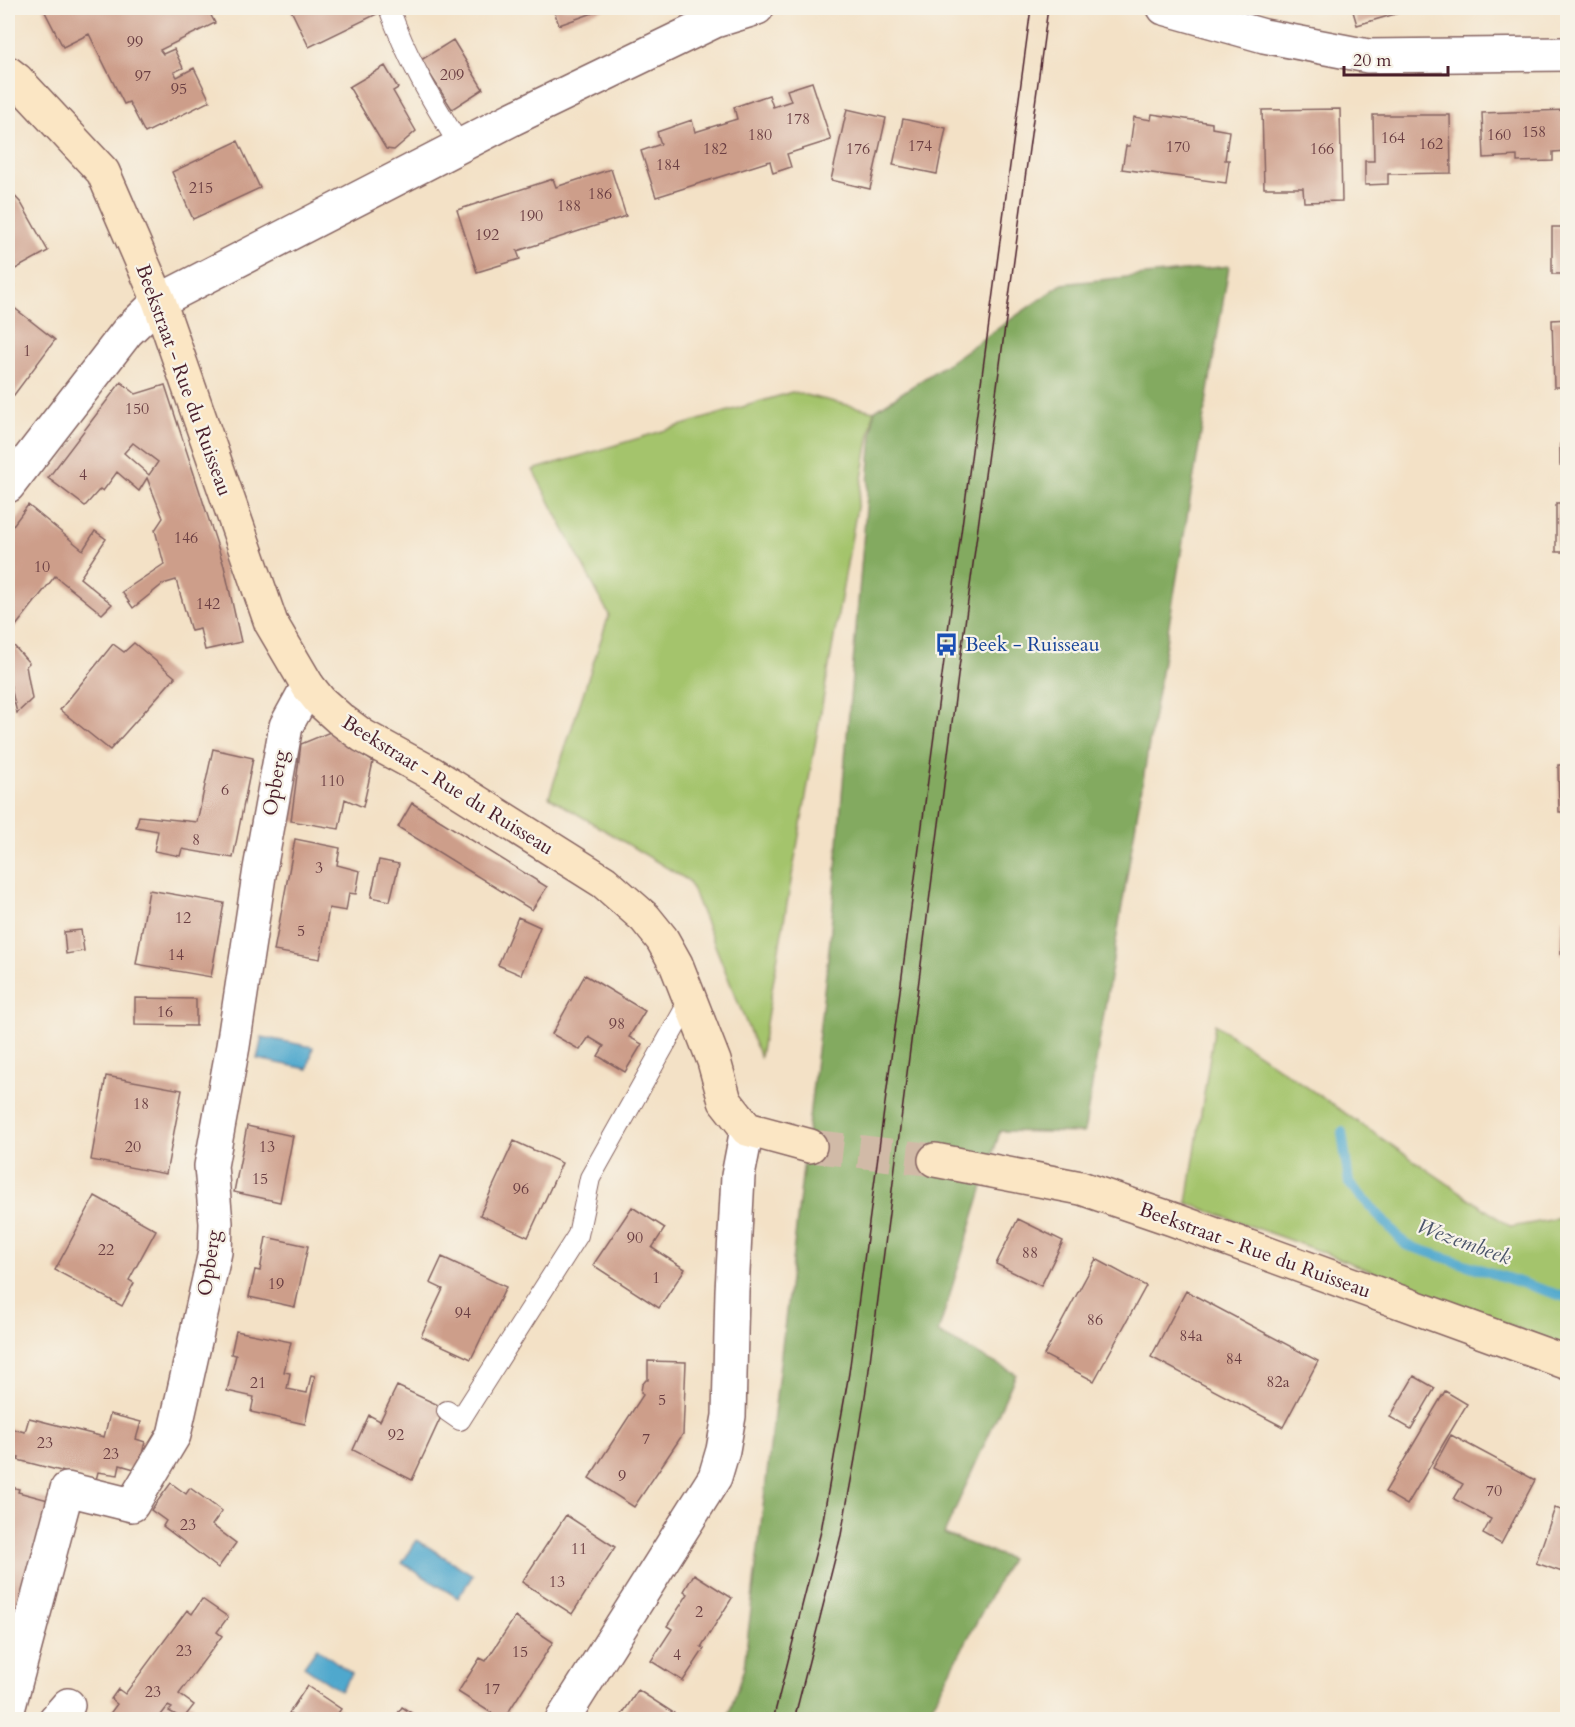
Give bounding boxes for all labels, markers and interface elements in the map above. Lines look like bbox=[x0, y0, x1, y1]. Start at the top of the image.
house number: 99 bbox=[127, 31, 143, 53]
scale bar bbox=[1344, 39, 1448, 77]
text: 20 m bbox=[1353, 48, 1392, 73]
house number: 209 bbox=[440, 64, 464, 86]
house number: 97 bbox=[135, 65, 151, 87]
house number: 95 bbox=[171, 78, 187, 100]
house number: 178 bbox=[786, 108, 810, 130]
house number: 158 bbox=[1522, 121, 1546, 143]
house number: 180 bbox=[748, 124, 772, 146]
house number: 160 bbox=[1487, 124, 1511, 146]
house number: 164 bbox=[1381, 127, 1405, 149]
house number: 162 bbox=[1419, 133, 1443, 155]
house number: 174 bbox=[908, 135, 932, 157]
house number: 170 bbox=[1166, 136, 1190, 158]
house number: 182 bbox=[703, 138, 727, 160]
house number: 176 bbox=[846, 138, 870, 160]
house number: 166 bbox=[1310, 138, 1334, 160]
house number: 184 bbox=[656, 154, 680, 176]
house number: 215 bbox=[189, 177, 213, 199]
house number: 186 bbox=[588, 183, 612, 205]
house number: 188 bbox=[557, 195, 581, 217]
house number: 190 bbox=[519, 205, 543, 227]
house number: 192 bbox=[475, 224, 499, 246]
street label: Beekstraat - Rue du Ruisseau bbox=[129, 260, 239, 500]
house number: 1 bbox=[23, 340, 31, 362]
house number: 150 bbox=[125, 398, 149, 420]
house number: 4 bbox=[79, 464, 87, 486]
house number: 146 bbox=[174, 527, 198, 549]
house number: 10 bbox=[34, 556, 50, 578]
house number: 142 bbox=[196, 593, 220, 615]
bus stop icon: Beek - Ruisseau bbox=[934, 631, 960, 657]
place label: Beek - Ruisseau bbox=[965, 631, 1100, 658]
street label: Beekstraat - Rue du Ruisseau bbox=[337, 709, 559, 861]
street label: Opberg bbox=[256, 747, 294, 818]
house number: 110 bbox=[320, 770, 344, 792]
house number: 6 bbox=[221, 779, 229, 801]
house number: 8 bbox=[192, 829, 200, 851]
house number: 3 bbox=[315, 857, 323, 879]
house number: 12 bbox=[175, 907, 191, 929]
house number: 5 bbox=[297, 920, 305, 942]
house number: 14 bbox=[168, 944, 184, 966]
house number: 16 bbox=[157, 1001, 173, 1023]
house number: 98 bbox=[609, 1013, 625, 1035]
house number: 18 bbox=[133, 1093, 149, 1115]
house number: 20 bbox=[125, 1136, 141, 1158]
house number: 13 bbox=[259, 1136, 275, 1158]
house number: 15 bbox=[252, 1168, 268, 1190]
house number: 96 bbox=[513, 1178, 529, 1200]
street label: Beekstraat - Rue du Ruisseau bbox=[1135, 1195, 1375, 1305]
water label: Wezembeek bbox=[1413, 1212, 1516, 1273]
house number: 90 bbox=[627, 1227, 643, 1249]
street label: Opberg bbox=[191, 1228, 227, 1298]
house number: 22 bbox=[98, 1239, 114, 1261]
house number: 88 bbox=[1022, 1242, 1038, 1264]
house number: 1 bbox=[652, 1267, 660, 1289]
house number: 19 bbox=[268, 1273, 284, 1295]
house number: 94 bbox=[455, 1302, 471, 1324]
house number: 86 bbox=[1087, 1309, 1103, 1331]
house number: 84a bbox=[1179, 1325, 1203, 1347]
house number: 84 bbox=[1226, 1348, 1242, 1370]
house number: 82a bbox=[1266, 1371, 1290, 1393]
house number: 21 bbox=[250, 1372, 266, 1394]
house number: 5 bbox=[658, 1389, 666, 1411]
house number: 92 bbox=[388, 1424, 404, 1446]
house number: 7 bbox=[642, 1428, 650, 1450]
house number: 23 bbox=[37, 1432, 53, 1454]
house number: 23 bbox=[103, 1443, 119, 1465]
house number: 9 bbox=[618, 1465, 626, 1487]
house number: 70 bbox=[1486, 1480, 1502, 1502]
house number: 23 bbox=[180, 1514, 196, 1536]
house number: 11 bbox=[571, 1538, 587, 1560]
house number: 13 bbox=[549, 1571, 565, 1593]
house number: 2 bbox=[695, 1601, 703, 1623]
house number: 23 bbox=[176, 1640, 192, 1662]
house number: 15 bbox=[512, 1641, 528, 1663]
house number: 4 bbox=[673, 1644, 681, 1666]
house number: 17 bbox=[484, 1678, 500, 1700]
house number: 23 bbox=[145, 1681, 161, 1703]

